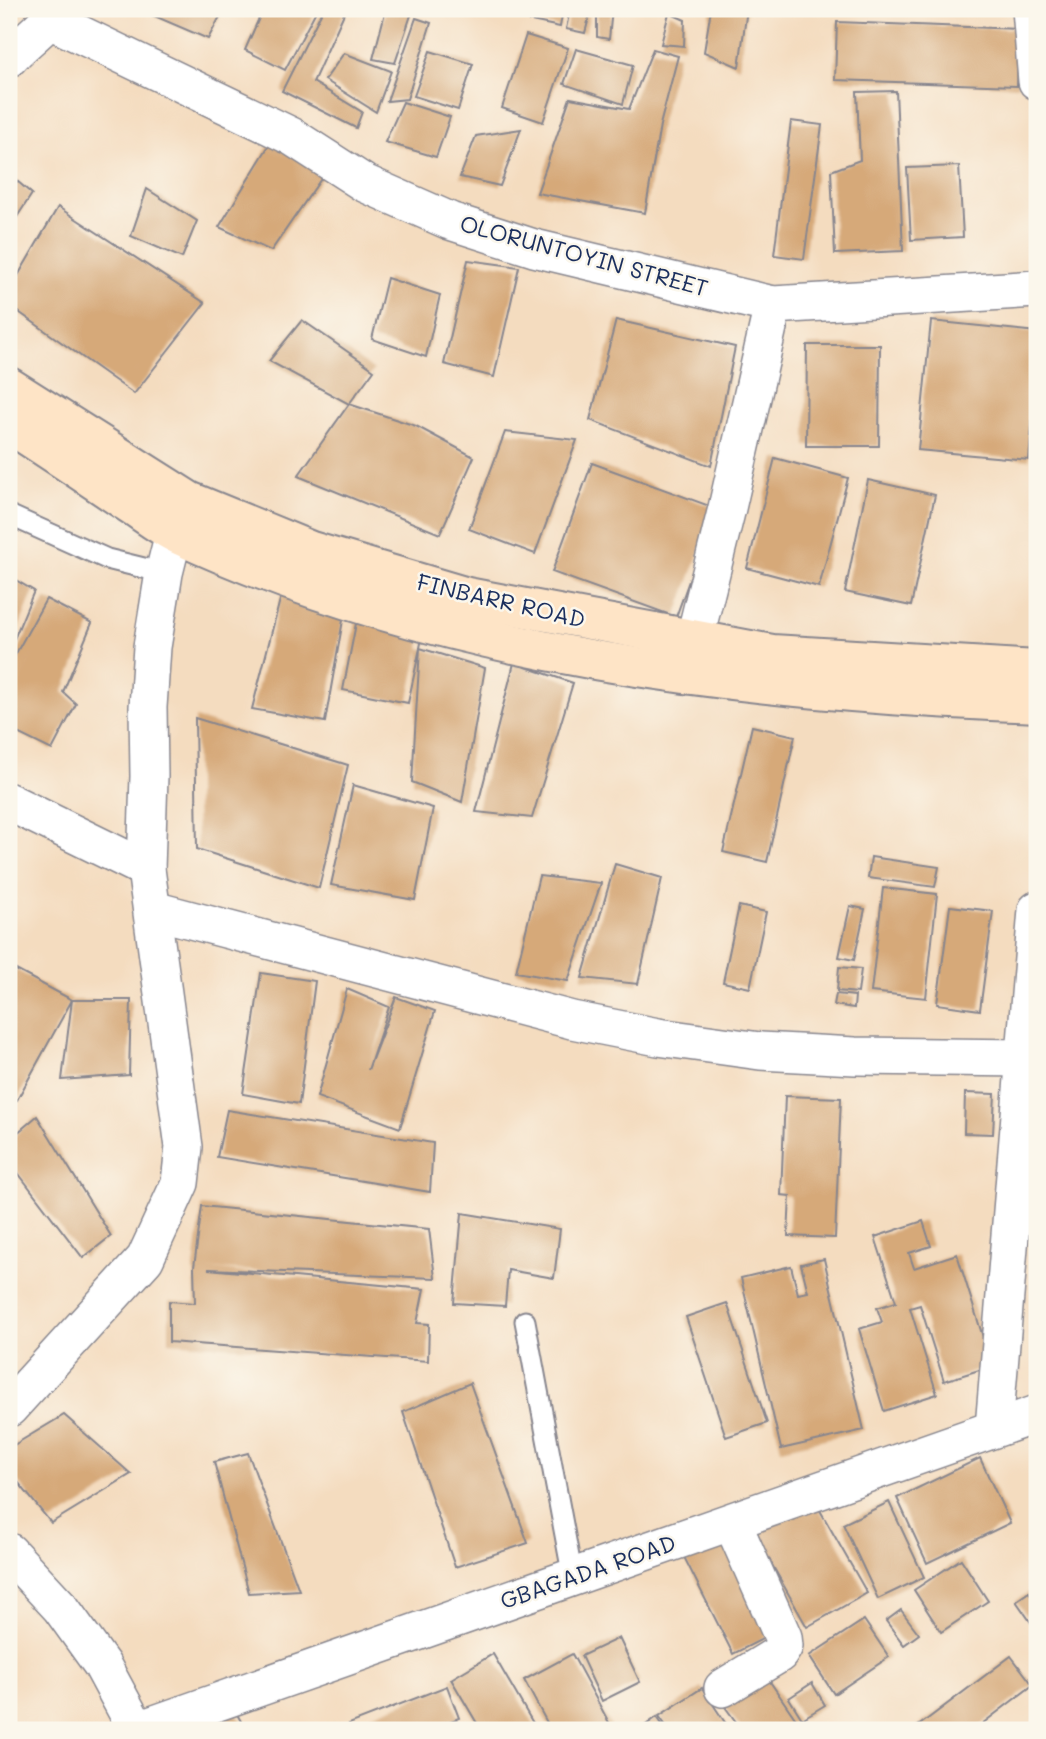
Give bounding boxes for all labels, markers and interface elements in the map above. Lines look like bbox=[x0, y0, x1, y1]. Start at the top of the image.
street label: OLORUNTOYIN STREET bbox=[457, 207, 712, 303]
street label: FINBARR ROAD bbox=[414, 566, 588, 634]
street label: GBAGADA ROAD bbox=[496, 1527, 680, 1615]

